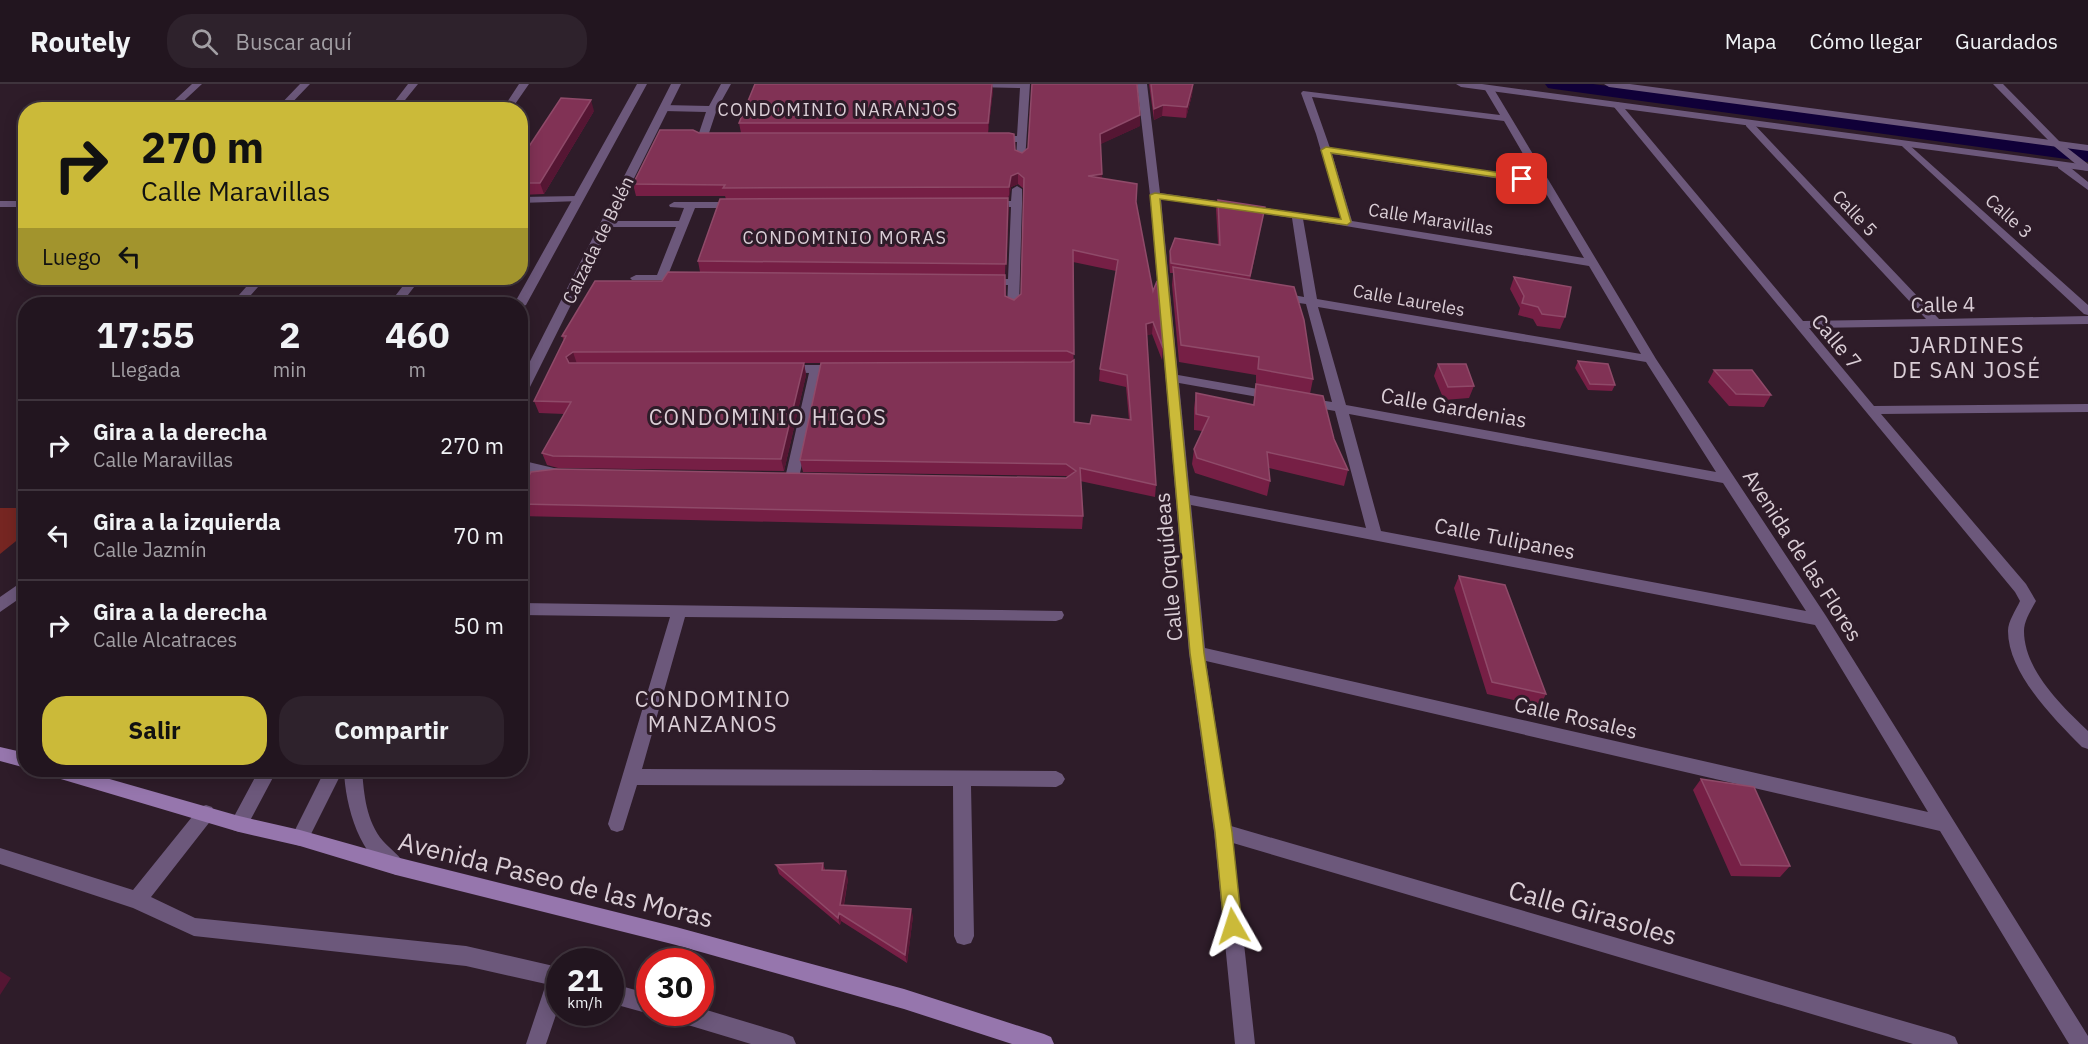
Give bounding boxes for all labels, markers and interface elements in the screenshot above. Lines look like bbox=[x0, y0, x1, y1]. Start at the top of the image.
search box bbox=[167, 14, 587, 68]
text: Routely bbox=[30, 23, 131, 60]
icon: search bbox=[188, 25, 221, 58]
text: Buscar aquí bbox=[236, 27, 352, 56]
text: Mapa bbox=[1725, 27, 1776, 55]
text: Cómo llegar bbox=[1809, 27, 1922, 55]
text: Guardados bbox=[1955, 27, 2058, 55]
district label: CONDOMINIO NARANJOS bbox=[718, 98, 958, 121]
text: 270 m bbox=[141, 120, 264, 175]
icon: right bbox=[42, 126, 120, 204]
pin bbox=[1496, 153, 1547, 204]
icon: arrive bbox=[1505, 162, 1538, 195]
street label: Calzada de Belén bbox=[557, 172, 639, 308]
text: Calle Maravillas bbox=[141, 173, 330, 208]
street label: Calle 5 bbox=[1828, 185, 1882, 241]
street label: Calle 3 bbox=[1981, 189, 2037, 243]
street label: Calle Maravillas bbox=[1367, 198, 1495, 240]
district label: CONDOMINIO MORAS bbox=[743, 226, 947, 249]
icon: left bbox=[113, 240, 146, 273]
text: Luego bbox=[42, 242, 101, 271]
street label: Calle Laureles bbox=[1351, 279, 1467, 321]
street label: Calle 4 bbox=[1910, 289, 1976, 319]
street label: Calle 7 bbox=[1805, 307, 1869, 375]
text: 17:55 bbox=[96, 311, 195, 358]
text: 2 bbox=[279, 311, 301, 358]
text: 460 bbox=[385, 311, 450, 358]
district label: JARDINES DE SAN JOSÉ bbox=[1892, 330, 2042, 384]
text: Llegada bbox=[110, 356, 180, 383]
text: min bbox=[273, 356, 307, 383]
text: m bbox=[409, 356, 426, 383]
street label: Calle Gardenias bbox=[1379, 380, 1529, 434]
district label: CONDOMINIO HIGOS bbox=[649, 402, 887, 431]
text: Gira a la derecha bbox=[93, 417, 267, 446]
icon: right bbox=[42, 429, 75, 462]
text: 270 m bbox=[440, 431, 504, 460]
text: Calle Maravillas bbox=[93, 446, 233, 473]
street label: Avenida de las Flores bbox=[1737, 464, 1869, 646]
street label: Calle Orquídeas bbox=[1148, 492, 1188, 642]
text: Gira a la izquierda bbox=[93, 507, 281, 536]
street label: Calle Tulipanes bbox=[1432, 511, 1578, 565]
icon: left bbox=[42, 519, 75, 552]
text: 70 m bbox=[453, 521, 504, 550]
text: Calle Jazmín bbox=[93, 536, 207, 563]
text: Gira a la derecha bbox=[93, 597, 267, 626]
icon: right bbox=[42, 609, 75, 642]
text: 50 m bbox=[453, 611, 504, 640]
text: Calle Alcatraces bbox=[93, 626, 237, 653]
district label: CONDOMINIO MANZANOS bbox=[635, 684, 791, 738]
street label: Calle Rosales bbox=[1512, 689, 1640, 745]
button: Salir bbox=[42, 696, 267, 765]
button: Compartir bbox=[279, 696, 504, 765]
street label: Avenida Paseo de las Moras bbox=[395, 823, 717, 935]
street label: Calle Girasoles bbox=[1505, 872, 1681, 952]
position arrow bbox=[1201, 894, 1265, 958]
speed limit sign: 30 bbox=[636, 948, 714, 1026]
text: 21 bbox=[567, 960, 603, 999]
text: km/h bbox=[567, 993, 603, 1012]

